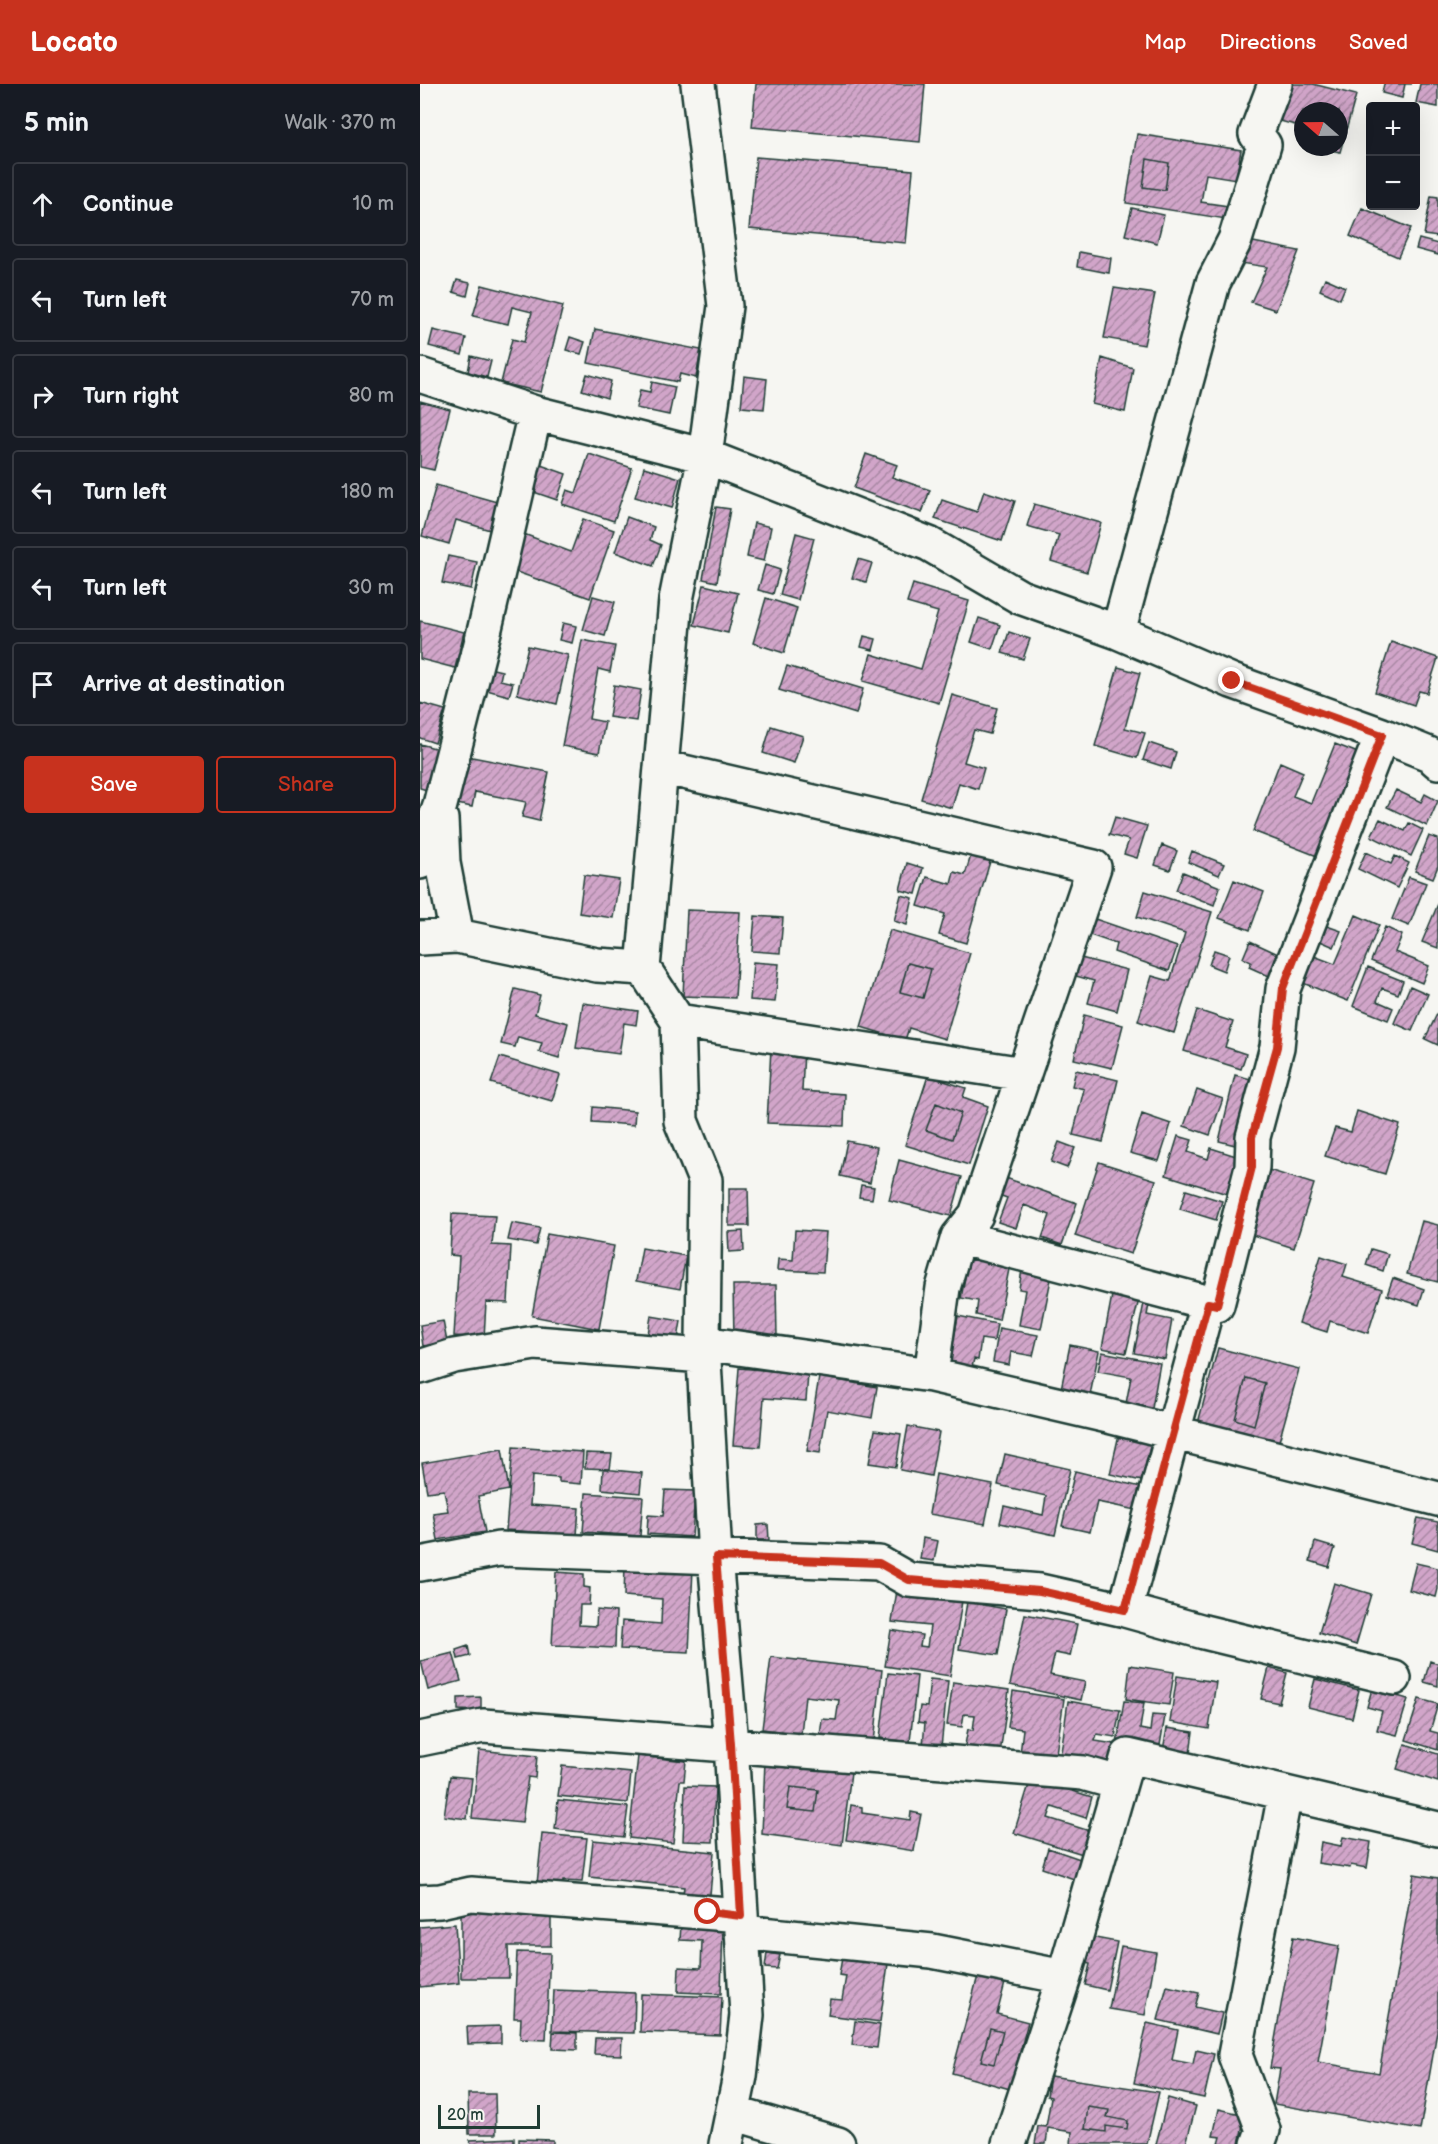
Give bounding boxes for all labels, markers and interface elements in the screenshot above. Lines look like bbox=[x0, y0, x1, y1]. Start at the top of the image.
text: Locato bbox=[30, 26, 118, 59]
text: Map bbox=[1144, 30, 1187, 55]
text: Directions bbox=[1220, 30, 1316, 55]
text: Saved bbox=[1349, 30, 1408, 55]
north arrow bbox=[1294, 102, 1348, 156]
map controls bbox=[1366, 102, 1420, 210]
button: + bbox=[1366, 102, 1420, 156]
text: 5 min bbox=[24, 108, 89, 139]
text: Walk · 370 m bbox=[284, 111, 396, 135]
button: − bbox=[1366, 156, 1420, 210]
icon: ahead bbox=[26, 188, 59, 221]
text: Continue bbox=[83, 191, 173, 218]
text: 10 m bbox=[353, 192, 394, 216]
icon: left bbox=[26, 284, 59, 317]
text: Turn left bbox=[83, 287, 167, 314]
text: 70 m bbox=[350, 288, 394, 312]
icon: right bbox=[26, 380, 59, 413]
text: Turn right bbox=[83, 383, 179, 410]
text: 80 m bbox=[349, 384, 394, 408]
icon: left bbox=[26, 476, 59, 509]
text: Turn left bbox=[83, 479, 167, 506]
text: 180 m bbox=[341, 480, 394, 504]
icon: left bbox=[26, 572, 59, 605]
text: Turn left bbox=[83, 575, 167, 602]
text: 30 m bbox=[348, 576, 394, 600]
route end bbox=[1218, 667, 1244, 693]
icon: arrive bbox=[26, 668, 59, 701]
text: Arrive at destination bbox=[83, 671, 285, 698]
button: Save bbox=[24, 756, 204, 813]
button: Share bbox=[216, 756, 396, 813]
route start bbox=[694, 1898, 720, 1924]
scale bar bbox=[438, 2102, 540, 2130]
text: 20 m bbox=[447, 2106, 483, 2125]

